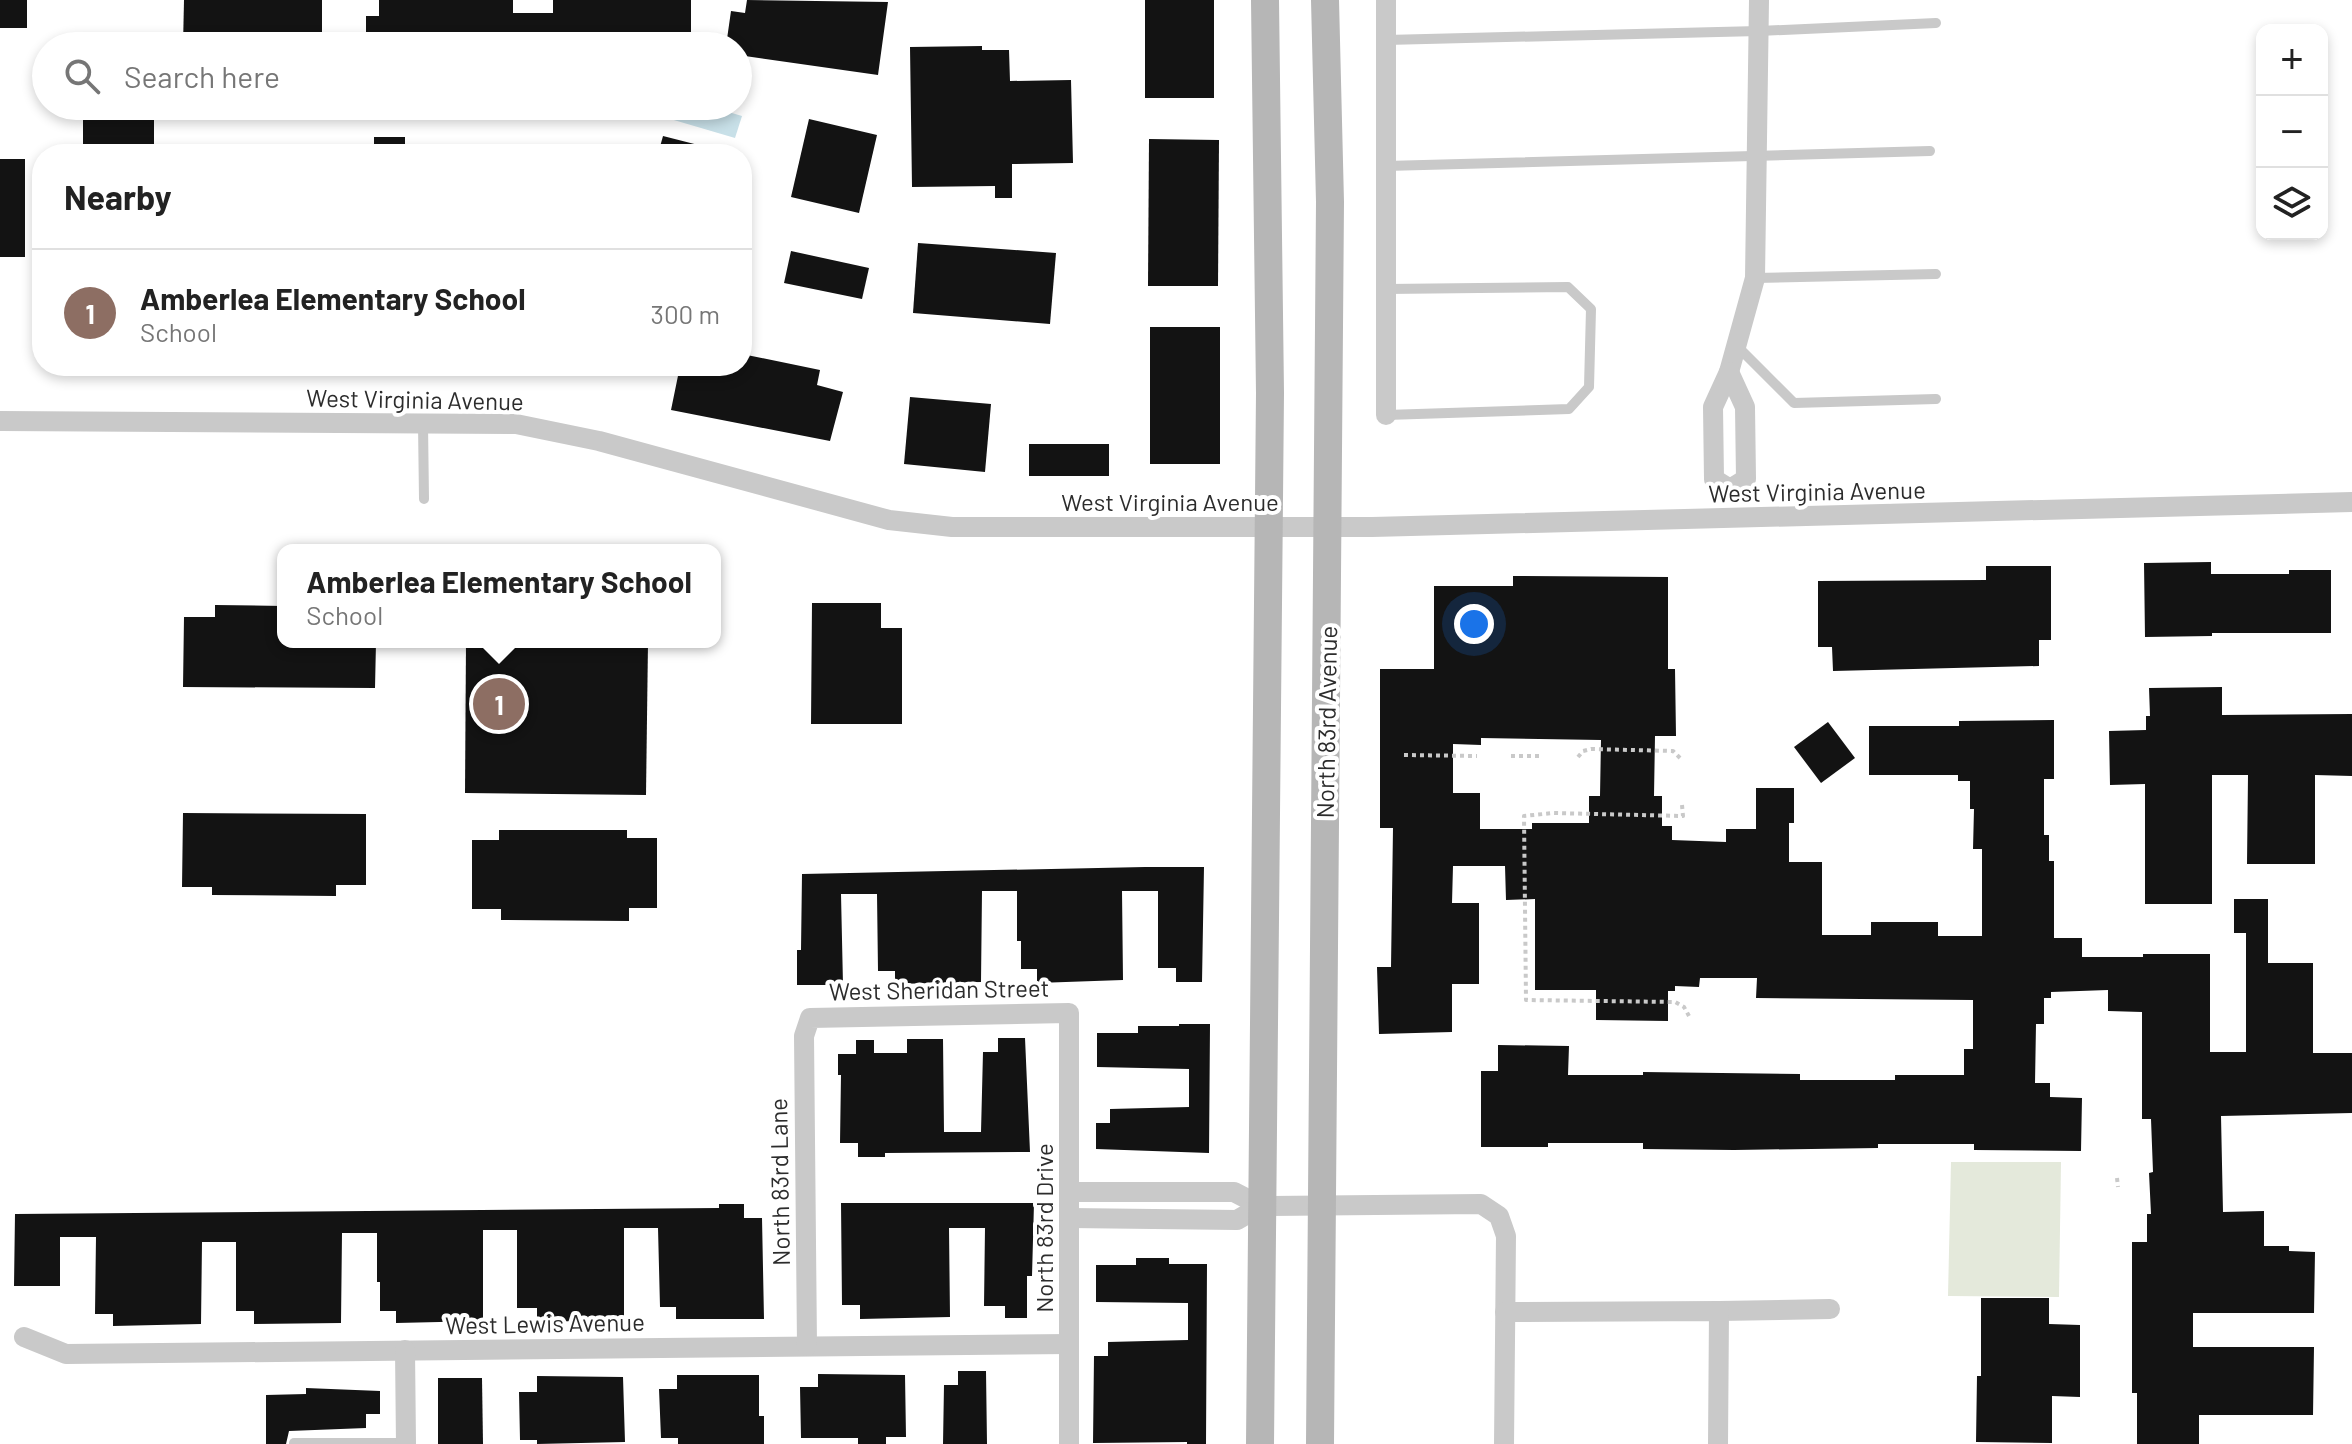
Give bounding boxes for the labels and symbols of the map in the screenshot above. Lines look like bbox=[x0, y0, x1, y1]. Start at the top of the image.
street label: West Virginia Avenue bbox=[306, 383, 524, 415]
street label: West Virginia Avenue bbox=[1708, 475, 1926, 507]
street label: West Virginia Avenue bbox=[1061, 487, 1279, 516]
your location bbox=[1454, 604, 1494, 644]
street label: North 83rd Avenue bbox=[1310, 626, 1342, 818]
pin: 1 bbox=[473, 674, 525, 734]
street label: West Sheridan Street bbox=[828, 973, 1050, 1005]
street label: North 83rd Lane bbox=[763, 1098, 795, 1266]
street label: North 83rd Drive bbox=[1029, 1143, 1058, 1313]
street label: West Lewis Avenue bbox=[445, 1307, 645, 1339]

